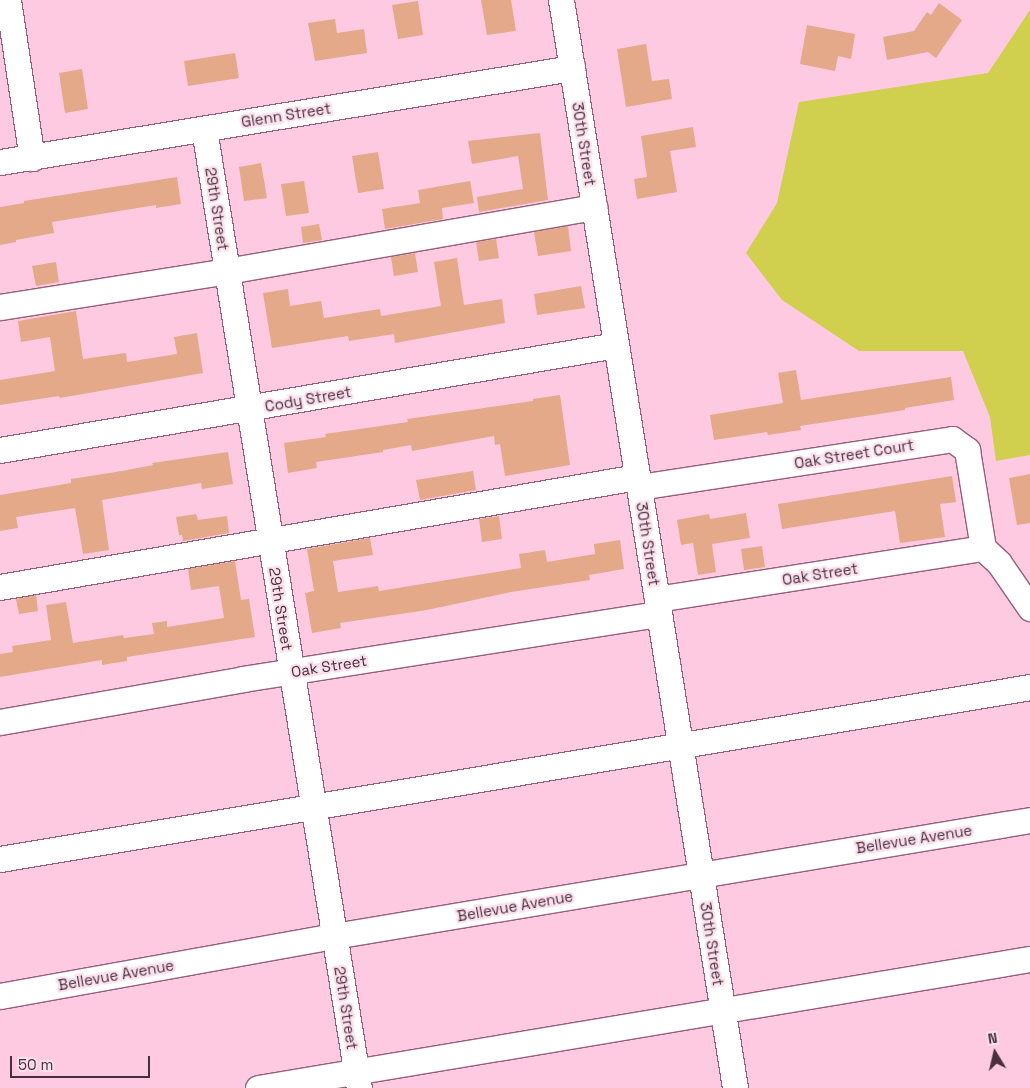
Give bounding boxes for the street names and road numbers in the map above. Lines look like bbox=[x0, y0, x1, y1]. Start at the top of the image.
street label: Glenn Street bbox=[240, 99, 332, 131]
street label: 30th Street bbox=[569, 101, 599, 187]
street label: 29th Street bbox=[202, 166, 232, 252]
street label: Cody Street bbox=[263, 383, 353, 415]
street label: Oak Street Court bbox=[793, 436, 915, 472]
street label: 30th Street bbox=[633, 501, 663, 587]
street label: Oak Street bbox=[781, 559, 859, 589]
street label: 29th Street bbox=[266, 566, 296, 652]
street label: Oak Street bbox=[290, 651, 368, 681]
street label: Bellevue Avenue bbox=[854, 821, 974, 857]
street label: Bellevue Avenue bbox=[455, 887, 575, 925]
street label: 30th Street bbox=[697, 901, 727, 987]
street label: Bellevue Avenue bbox=[56, 956, 176, 994]
street label: 29th Street bbox=[331, 965, 361, 1051]

